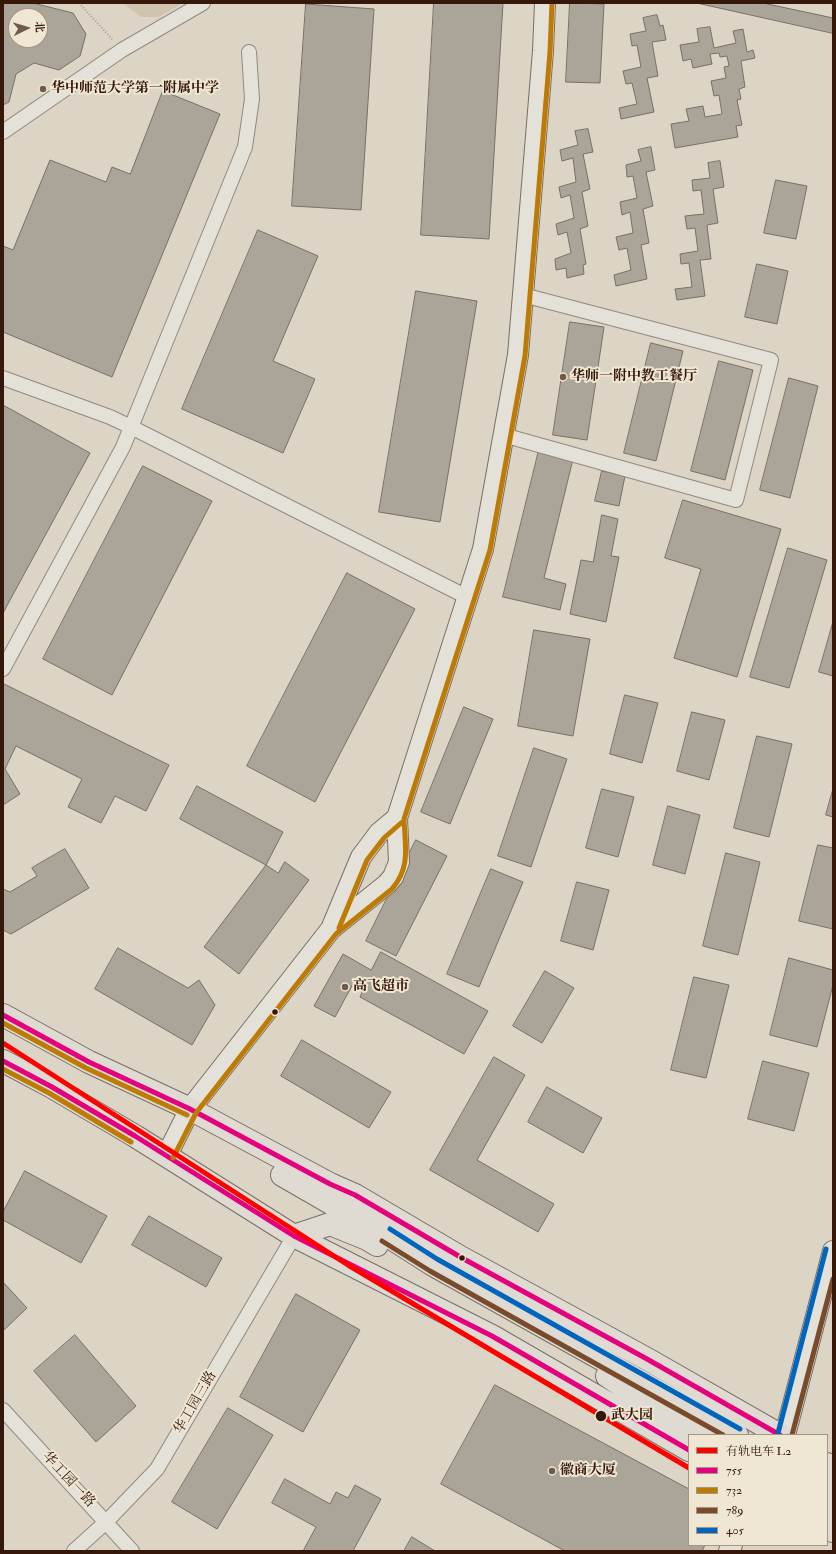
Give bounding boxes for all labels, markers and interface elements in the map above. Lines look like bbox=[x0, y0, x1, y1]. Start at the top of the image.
north arrow bbox=[8, 8, 48, 48]
text: 北 bbox=[33, 21, 46, 33]
place label: 华中师范大学第一附属中学 bbox=[51, 81, 219, 97]
marker: 华中师范大学第一附属中学 bbox=[38, 84, 48, 94]
place label: 华师一附中教工餐厅 bbox=[571, 369, 697, 385]
marker: 华师一附中教工餐厅 bbox=[558, 372, 568, 382]
place label: 高飞超市 bbox=[353, 979, 409, 995]
marker: 高飞超市 bbox=[340, 982, 350, 992]
unlabelled marker bbox=[270, 1007, 280, 1017]
unlabelled marker bbox=[457, 1253, 467, 1263]
street label: 华工园三路 bbox=[171, 1368, 221, 1438]
place label: 武大园 bbox=[611, 1408, 653, 1424]
marker: 武大园 bbox=[594, 1409, 608, 1423]
legend bbox=[688, 1434, 828, 1546]
text: 有轨电车 L2 bbox=[726, 1444, 791, 1459]
street label: 华工园一路 bbox=[38, 1449, 98, 1511]
place label: 徽商大厦 bbox=[560, 1463, 616, 1479]
text: 755 bbox=[726, 1463, 742, 1478]
marker: 徽商大厦 bbox=[547, 1466, 557, 1476]
text: 732 bbox=[726, 1483, 742, 1498]
text: 789 bbox=[726, 1503, 743, 1518]
text: 405 bbox=[726, 1523, 744, 1538]

